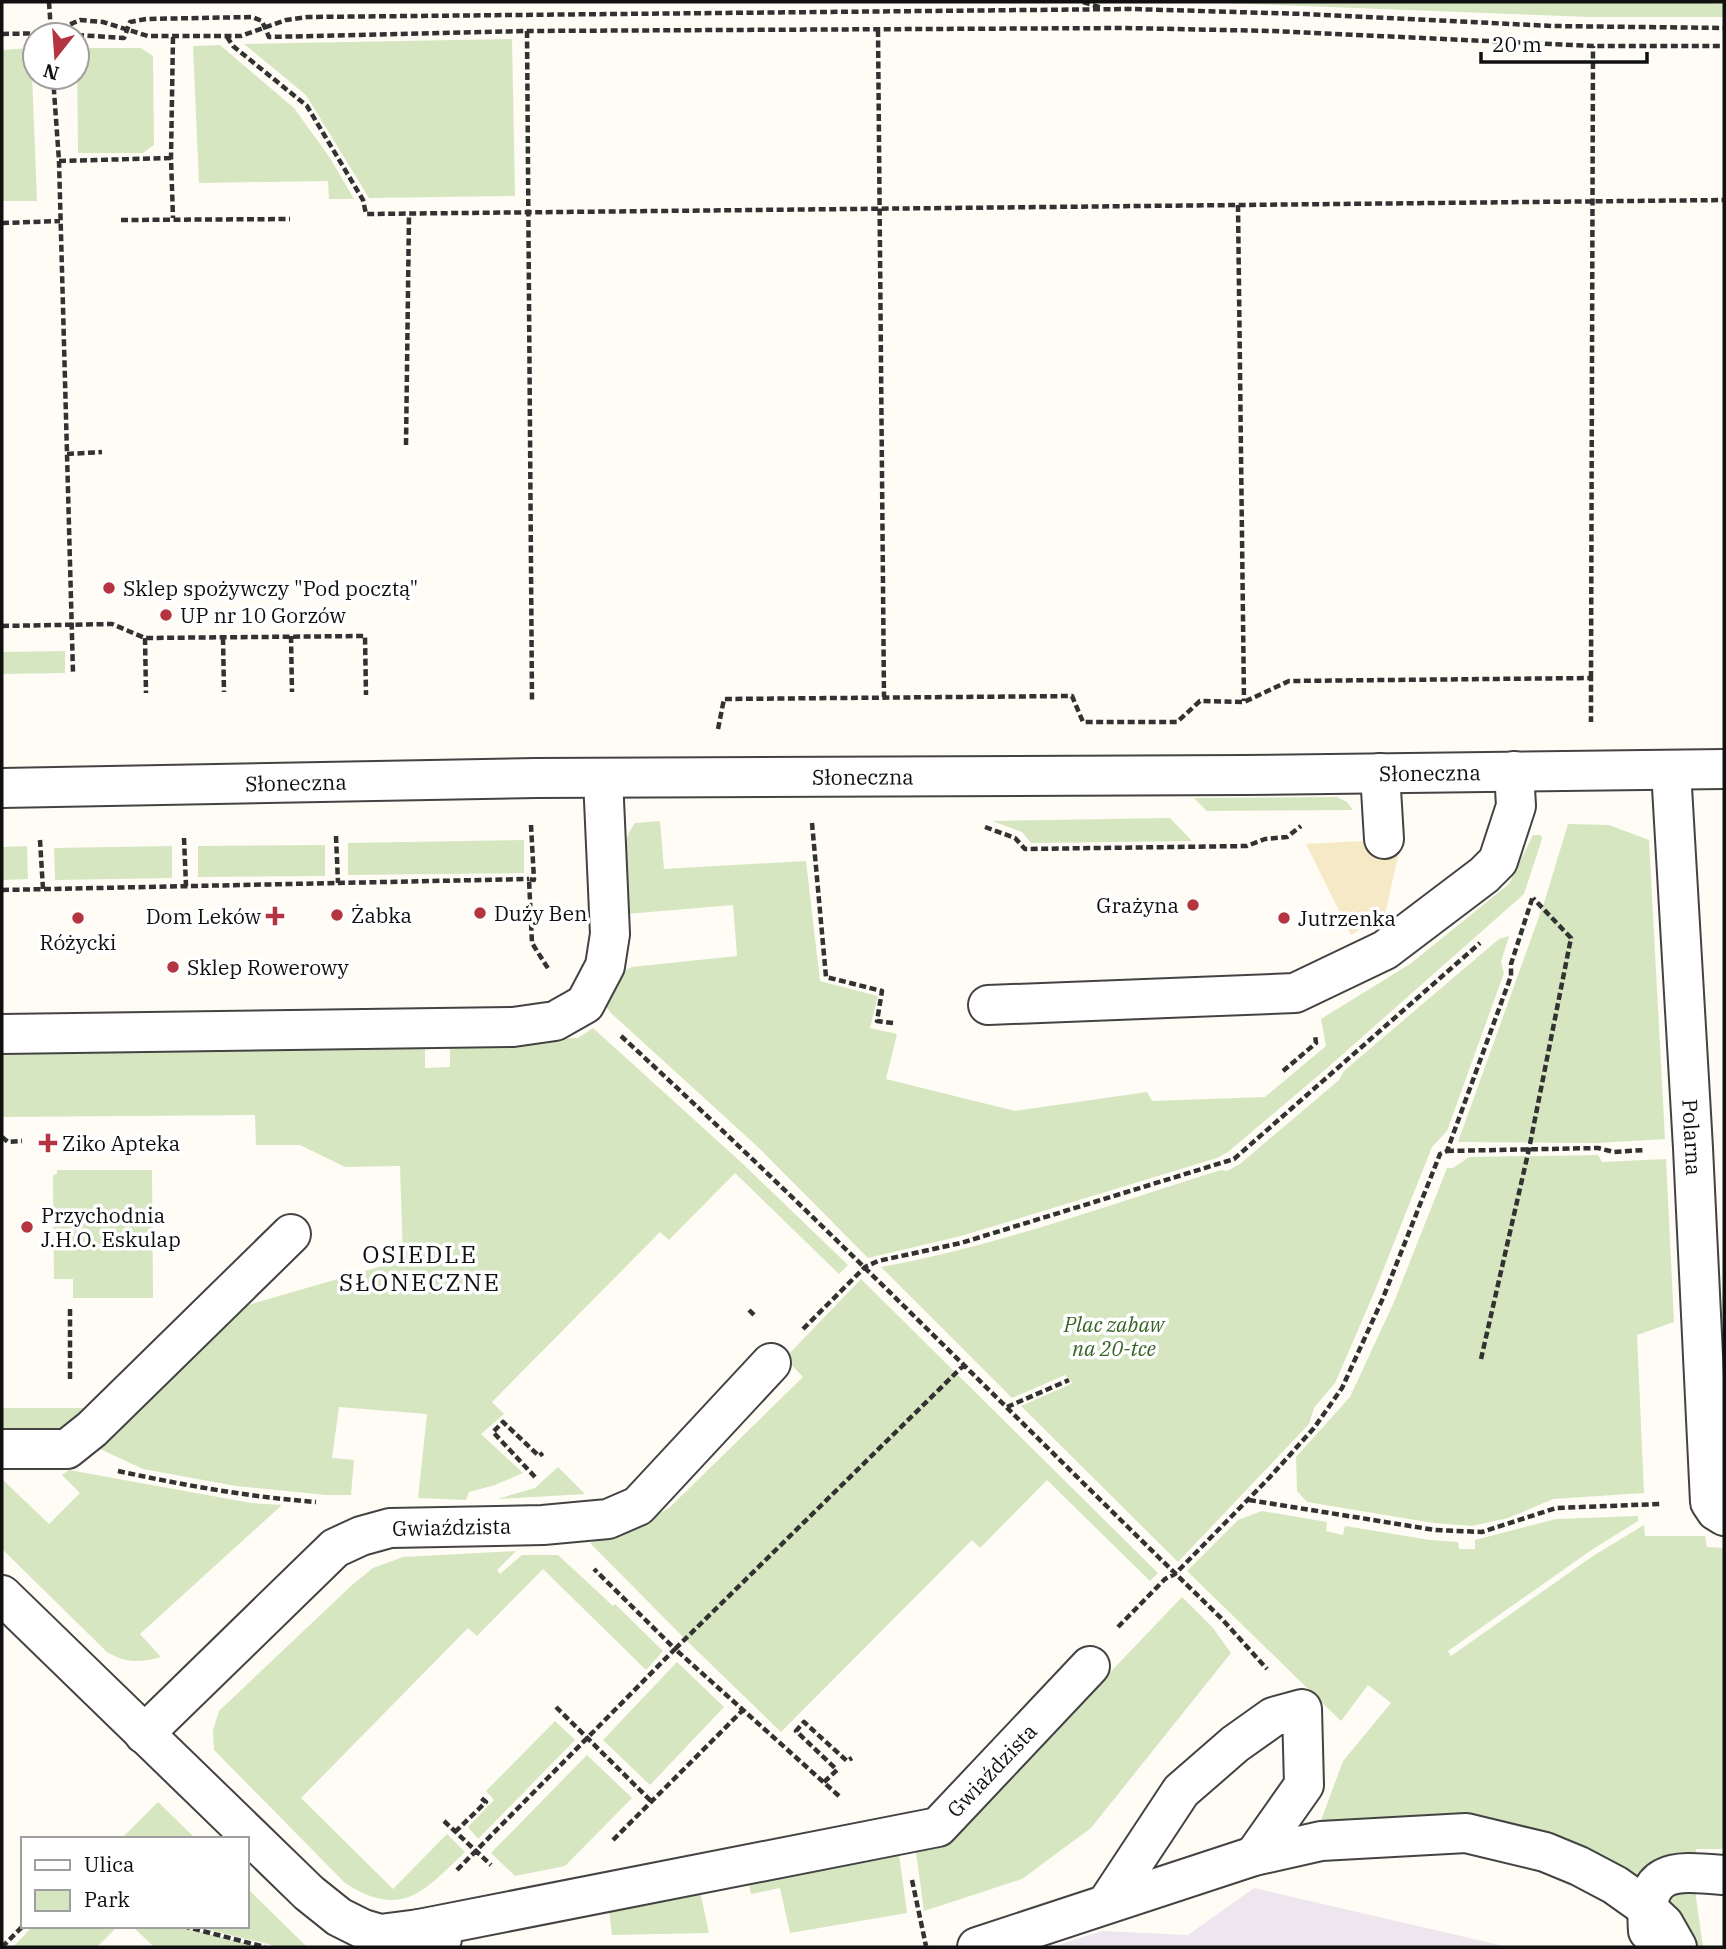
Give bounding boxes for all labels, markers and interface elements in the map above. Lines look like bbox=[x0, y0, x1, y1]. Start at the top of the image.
north arrow bbox=[21, 21, 91, 91]
scale bar bbox=[1481, 21, 1647, 65]
text: 20 m bbox=[1492, 30, 1542, 58]
text: N bbox=[40, 59, 62, 86]
place label: Sklep spożywczy "Pod pocztą" bbox=[123, 574, 418, 602]
marker: Sklep spożywczy "Pod pocztą" bbox=[101, 580, 117, 596]
place label: UP nr 10 Gorzów bbox=[180, 601, 347, 629]
marker: UP nr 10 Gorzów bbox=[158, 607, 174, 623]
street label: Słoneczna bbox=[1379, 758, 1481, 787]
street label: Słoneczna bbox=[812, 762, 914, 791]
street label: Słoneczna bbox=[245, 768, 347, 797]
place label: Grażyna bbox=[1096, 891, 1179, 919]
marker: Grażyna bbox=[1185, 897, 1201, 913]
place label: Duży Ben bbox=[494, 899, 587, 927]
place label: Żabka bbox=[351, 901, 412, 929]
place label: Dom Leków bbox=[146, 902, 262, 930]
place label: Jutrzenka bbox=[1298, 904, 1396, 932]
marker: Duży Ben bbox=[472, 905, 488, 921]
marker: Żabka bbox=[329, 907, 345, 923]
marker: Dom Leków bbox=[267, 908, 283, 924]
marker: Różycki bbox=[70, 910, 86, 926]
marker: Jutrzenka bbox=[1276, 910, 1292, 926]
place label: Różycki bbox=[40, 928, 116, 956]
place label: Sklep Rowerowy bbox=[187, 953, 350, 981]
marker: Sklep Rowerowy bbox=[165, 959, 181, 975]
street label: Polarna bbox=[1676, 1098, 1708, 1176]
place label: Ziko Apteka bbox=[62, 1129, 180, 1157]
marker: Ziko Apteka bbox=[40, 1135, 56, 1151]
place label: Przychodnia J.H.O. Eskulap bbox=[41, 1201, 181, 1253]
marker: Przychodnia J.H.O. Eskulap bbox=[19, 1219, 35, 1235]
district label: OSIEDLE SŁONECZNE bbox=[339, 1238, 501, 1298]
park label: Plac zabaw na 20-tce bbox=[1063, 1310, 1166, 1362]
street label: Gwiaździsta bbox=[392, 1512, 511, 1542]
street label: Gwiaździsta bbox=[941, 1717, 1043, 1823]
legend bbox=[21, 1837, 248, 1928]
text: Ulica bbox=[84, 1850, 135, 1878]
text: Park bbox=[84, 1885, 131, 1913]

